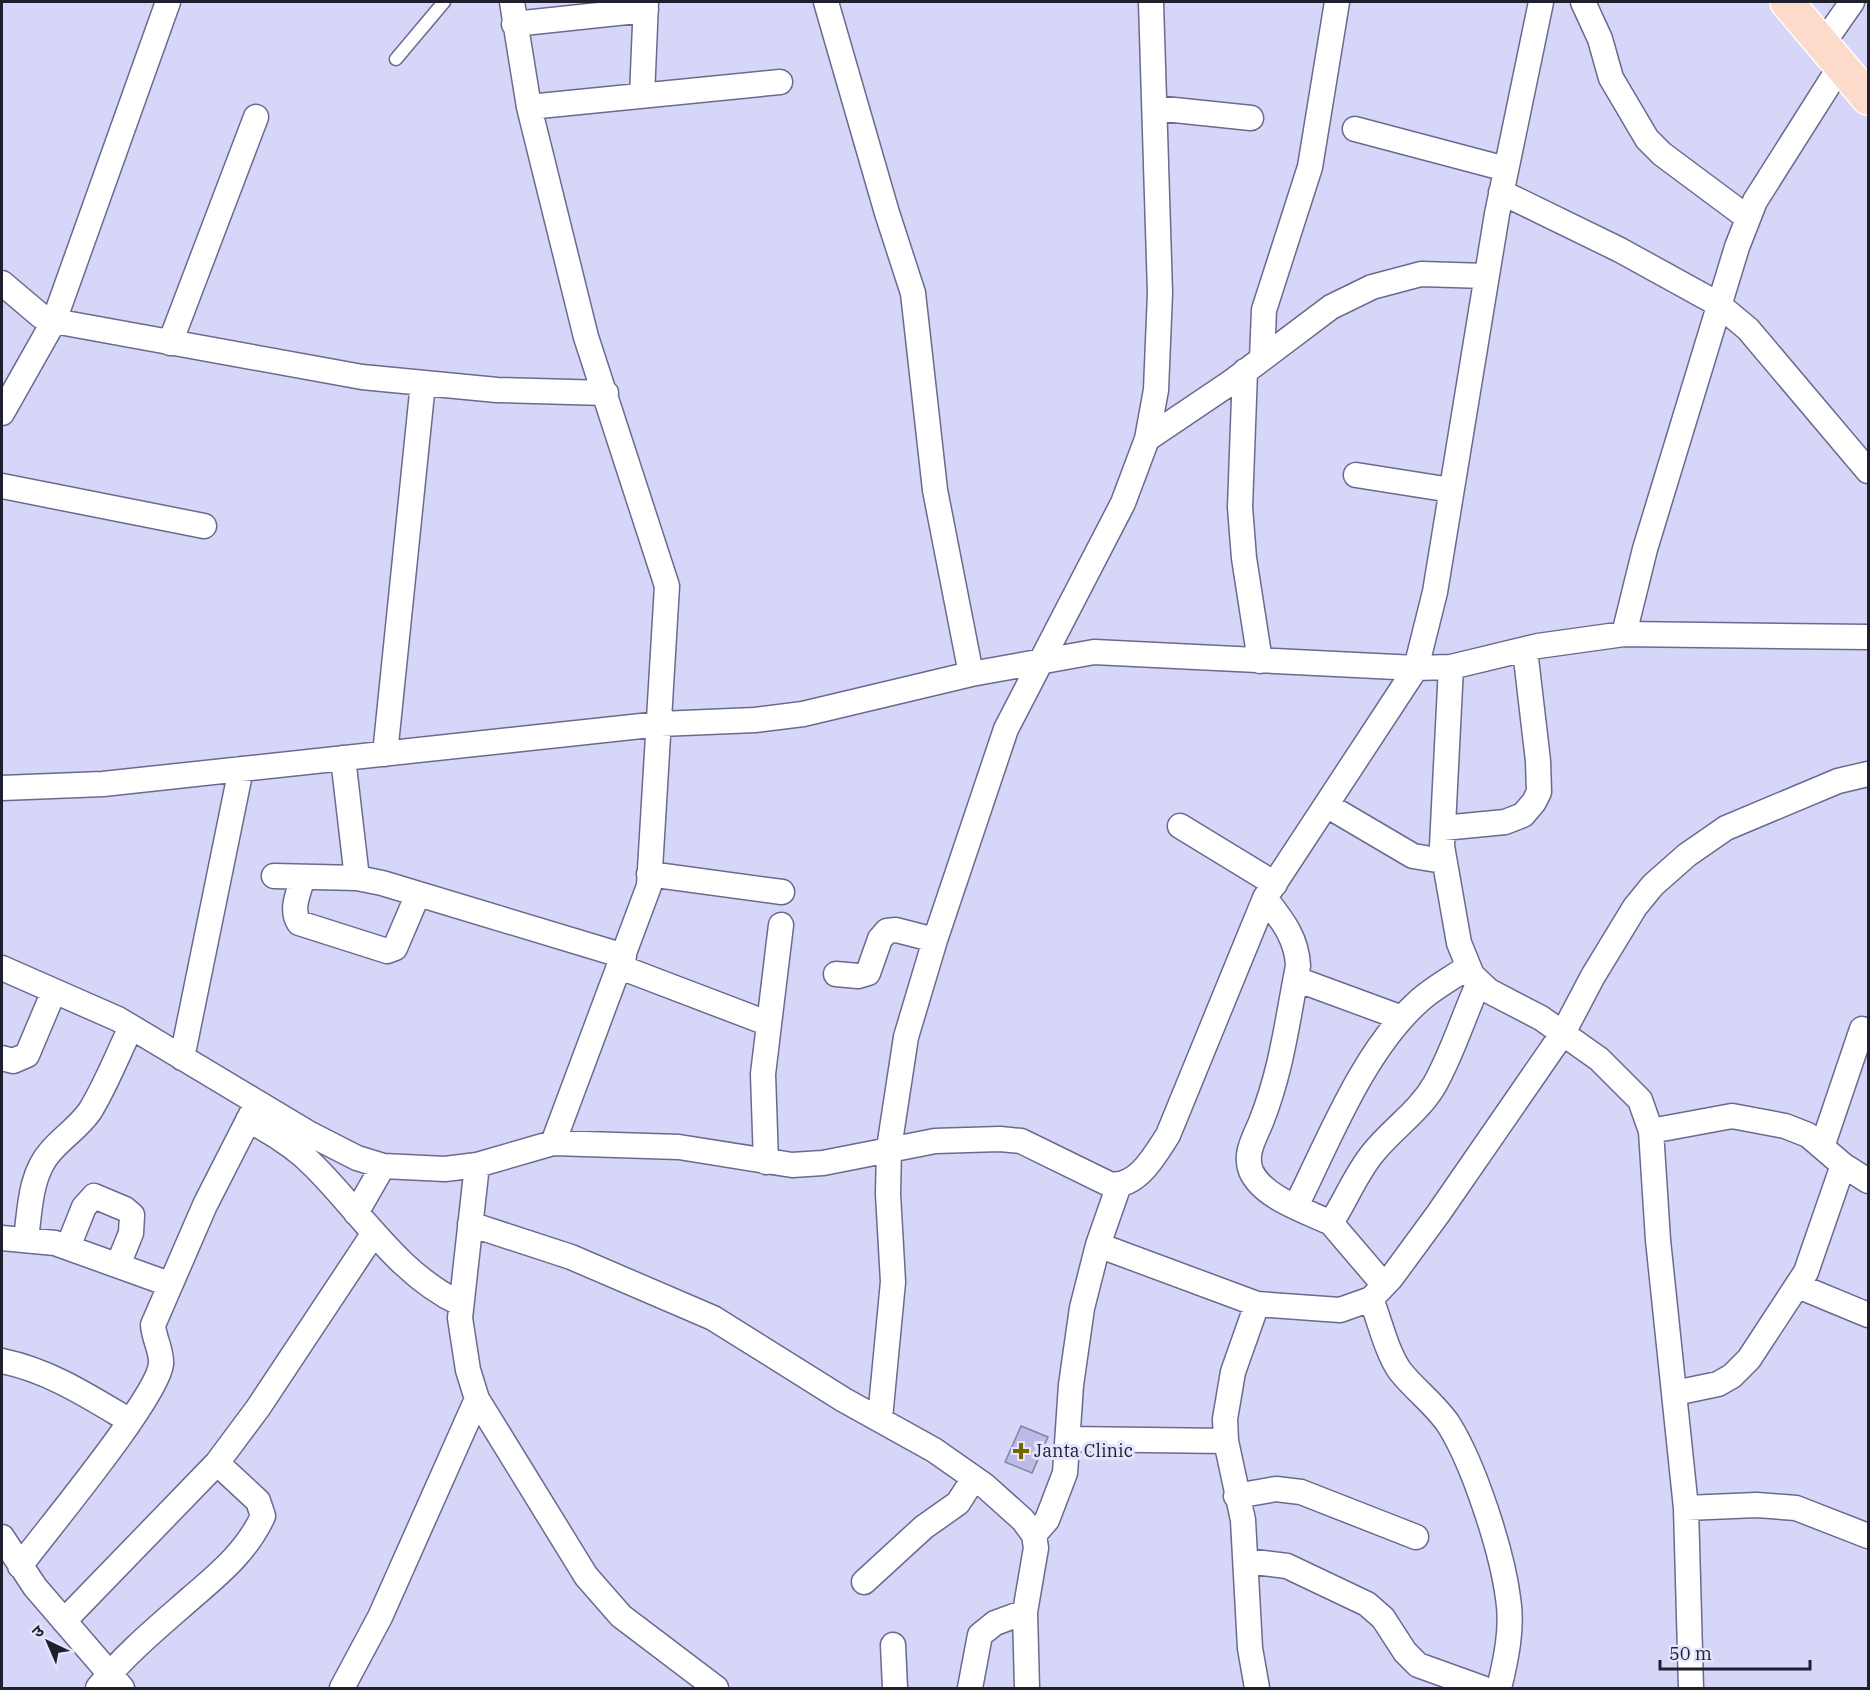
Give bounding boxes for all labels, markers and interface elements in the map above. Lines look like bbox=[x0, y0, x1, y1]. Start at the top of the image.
place label: Janta Clinic bbox=[1034, 1439, 1133, 1462]
marker: Janta Clinic bbox=[1012, 1442, 1030, 1460]
north arrow bbox=[18, 1612, 78, 1672]
text: उ bbox=[27, 1620, 48, 1642]
scale bar bbox=[1660, 1633, 1810, 1671]
text: 50 m bbox=[1669, 1642, 1712, 1665]

